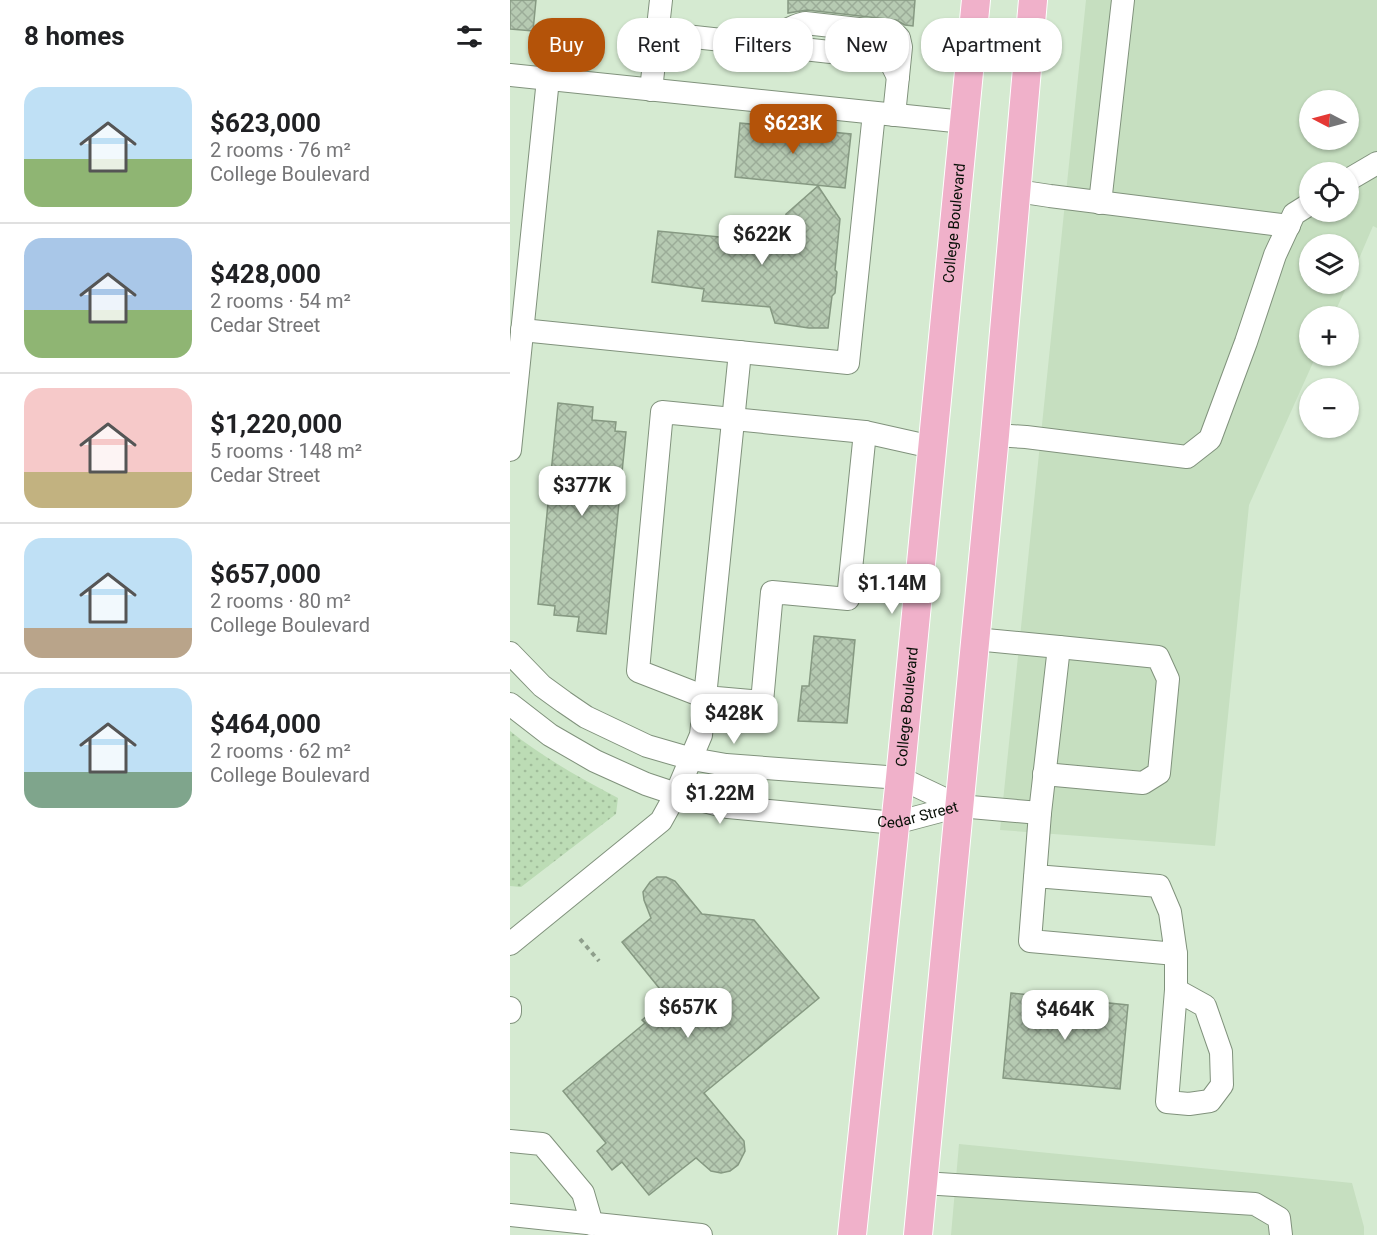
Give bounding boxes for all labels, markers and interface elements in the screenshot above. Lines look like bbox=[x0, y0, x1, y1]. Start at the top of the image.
chip: Buy bbox=[528, 18, 605, 72]
chip: Rent bbox=[617, 18, 701, 72]
chip: Filters bbox=[713, 18, 813, 72]
chip: New bbox=[825, 18, 909, 72]
chip: Apartment bbox=[921, 18, 1062, 72]
icon: filters bbox=[453, 20, 486, 53]
text: 8 homes bbox=[24, 21, 125, 51]
north arrow bbox=[1299, 90, 1359, 150]
map controls bbox=[1299, 90, 1359, 438]
pin: $623K bbox=[751, 104, 835, 155]
text: $623,000 bbox=[210, 108, 321, 138]
icon: home bbox=[72, 111, 144, 183]
text: $623K bbox=[764, 111, 822, 135]
text: 2 rooms · 76 m² bbox=[210, 138, 351, 162]
text: College Boulevard bbox=[210, 162, 370, 186]
street label: College Boulevard bbox=[939, 162, 969, 284]
button: locate bbox=[1299, 162, 1359, 222]
pin: $622K bbox=[720, 215, 804, 266]
text: $622K bbox=[733, 222, 791, 246]
button: layers bbox=[1299, 234, 1359, 294]
text: $428,000 bbox=[210, 259, 321, 289]
icon: home bbox=[72, 262, 144, 334]
text: 2 rooms · 54 m² bbox=[210, 289, 351, 313]
button: + bbox=[1299, 306, 1359, 366]
text: Cedar Street bbox=[210, 313, 320, 337]
button: − bbox=[1299, 378, 1359, 438]
text: $1,220,000 bbox=[210, 409, 342, 439]
icon: home bbox=[72, 412, 144, 484]
text: 5 rooms · 148 m² bbox=[210, 439, 362, 463]
text: Cedar Street bbox=[210, 463, 320, 487]
pin: $377K bbox=[540, 466, 624, 517]
text: $377K bbox=[553, 473, 611, 497]
text: $657,000 bbox=[210, 559, 321, 589]
icon: home bbox=[72, 562, 144, 634]
pin: $1.14M bbox=[843, 564, 941, 615]
text: $1.14M bbox=[857, 571, 927, 595]
text: 2 rooms · 80 m² bbox=[210, 589, 351, 613]
text: College Boulevard bbox=[210, 613, 370, 637]
street label: College Boulevard bbox=[892, 646, 922, 768]
pin: $428K bbox=[692, 694, 776, 745]
text: $428K bbox=[705, 701, 763, 725]
text: $464,000 bbox=[210, 709, 321, 739]
icon: home bbox=[72, 712, 144, 784]
text: 2 rooms · 62 m² bbox=[210, 739, 351, 763]
text: College Boulevard bbox=[210, 763, 370, 787]
pin: $1.22M bbox=[671, 774, 769, 825]
text: $1.22M bbox=[685, 781, 755, 805]
street label: Cedar Street bbox=[876, 798, 960, 832]
pin: $657K bbox=[646, 988, 730, 1039]
pin: $464K bbox=[1023, 990, 1107, 1041]
text: $657K bbox=[659, 995, 717, 1019]
text: $464K bbox=[1036, 997, 1094, 1021]

